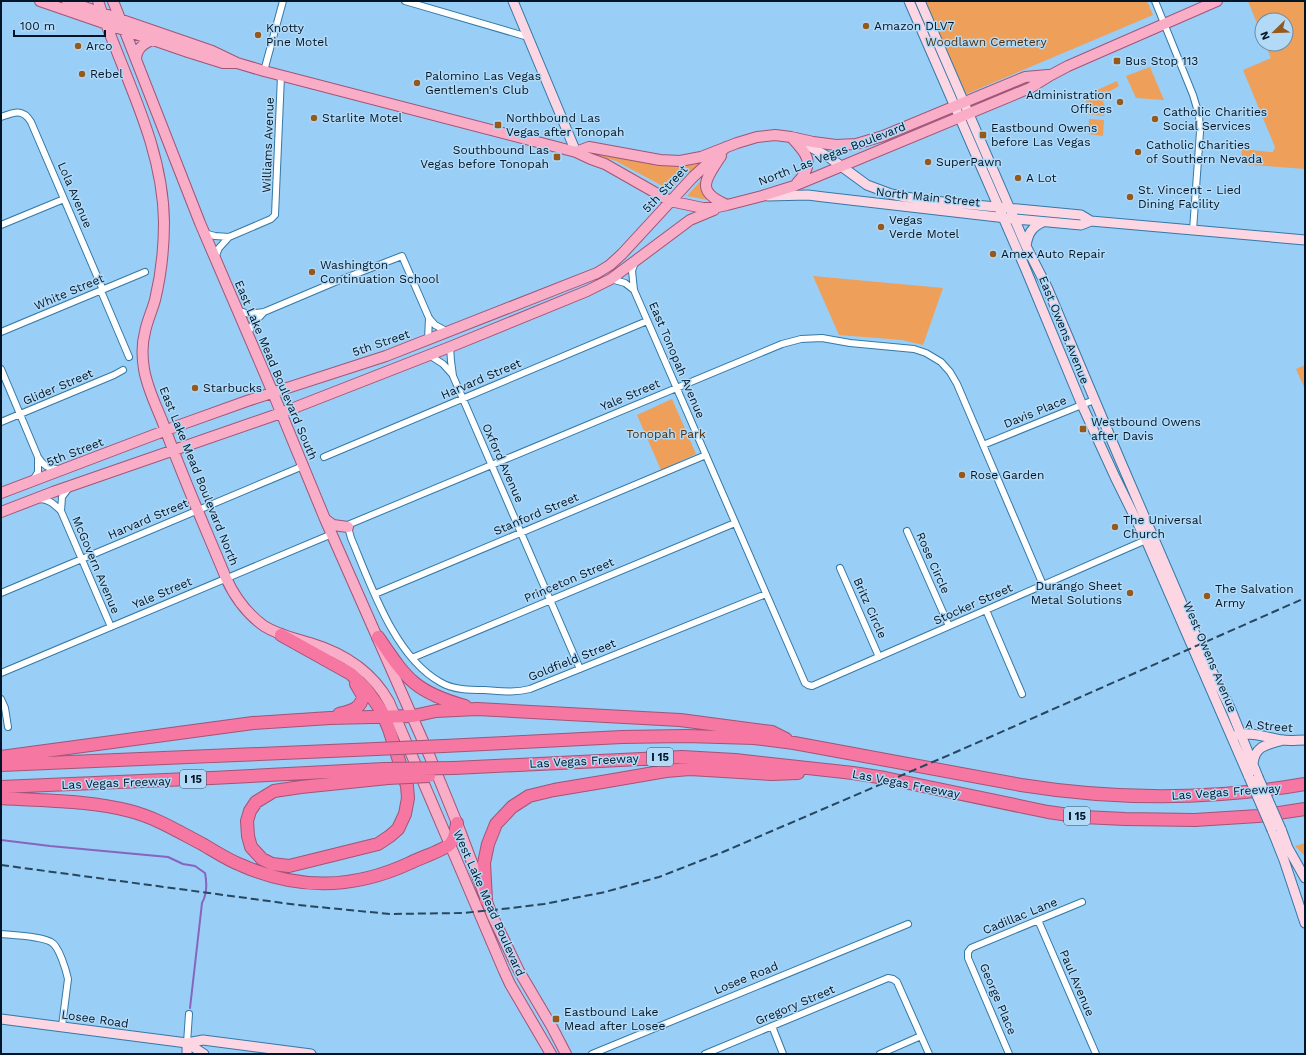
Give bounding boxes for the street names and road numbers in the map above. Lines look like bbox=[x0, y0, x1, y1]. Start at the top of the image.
street label: Williams Avenue bbox=[259, 97, 277, 193]
street label: North Las Vegas Boulevard bbox=[756, 119, 908, 189]
street label: Lola Avenue bbox=[55, 160, 95, 230]
street label: 5th Street bbox=[640, 162, 690, 216]
street label: North Main Street bbox=[875, 185, 981, 209]
street label: White Street bbox=[32, 271, 106, 313]
street label: East Owens Avenue bbox=[1036, 274, 1092, 386]
street label: East Lake Mead Boulevard South bbox=[232, 278, 320, 462]
street label: East Tonopah Avenue bbox=[646, 300, 708, 420]
street label: 5th Street bbox=[351, 327, 411, 359]
street label: Harvard Street bbox=[439, 356, 523, 402]
street label: Glider Street bbox=[21, 366, 95, 408]
street label: Yale Street bbox=[598, 376, 662, 414]
street label: East Lake Mead Boulevard North bbox=[157, 384, 241, 568]
street label: Davis Place bbox=[1002, 393, 1069, 431]
street label: Oxford Avenue bbox=[479, 421, 527, 505]
street label: 5th Street bbox=[45, 435, 105, 469]
street label: Stanford Street bbox=[491, 490, 581, 538]
street label: Harvard Street bbox=[106, 496, 190, 542]
street label: McGovern Avenue bbox=[69, 514, 123, 616]
street label: Rose Circle bbox=[913, 530, 953, 596]
street label: Princeton Street bbox=[522, 555, 616, 605]
street label: Yale Street bbox=[130, 574, 194, 612]
street label: Britz Circle bbox=[850, 576, 890, 641]
street label: Stocker Street bbox=[931, 580, 1015, 628]
street label: West Owens Avenue bbox=[1180, 600, 1240, 715]
street label: Goldfield Street bbox=[526, 636, 618, 684]
street label: A Street bbox=[1245, 717, 1293, 735]
road number: I 15 bbox=[647, 748, 673, 766]
street label: Las Vegas Freeway bbox=[529, 751, 640, 771]
street label: Las Vegas Freeway bbox=[851, 767, 962, 801]
road number: I 15 bbox=[180, 770, 206, 788]
street label: Las Vegas Freeway bbox=[61, 774, 172, 792]
street label: Las Vegas Freeway bbox=[1171, 781, 1282, 803]
road number: I 15 bbox=[1064, 807, 1090, 825]
street label: West Lake Mead Boulevard bbox=[450, 828, 528, 978]
street label: Cadillac Lane bbox=[981, 895, 1059, 937]
street label: Paul Avenue bbox=[1057, 948, 1097, 1018]
street label: Losee Road bbox=[712, 959, 780, 997]
street label: George Place bbox=[977, 961, 1019, 1037]
street label: Gregory Street bbox=[753, 982, 837, 1028]
street label: Losee Road bbox=[60, 1007, 130, 1031]

